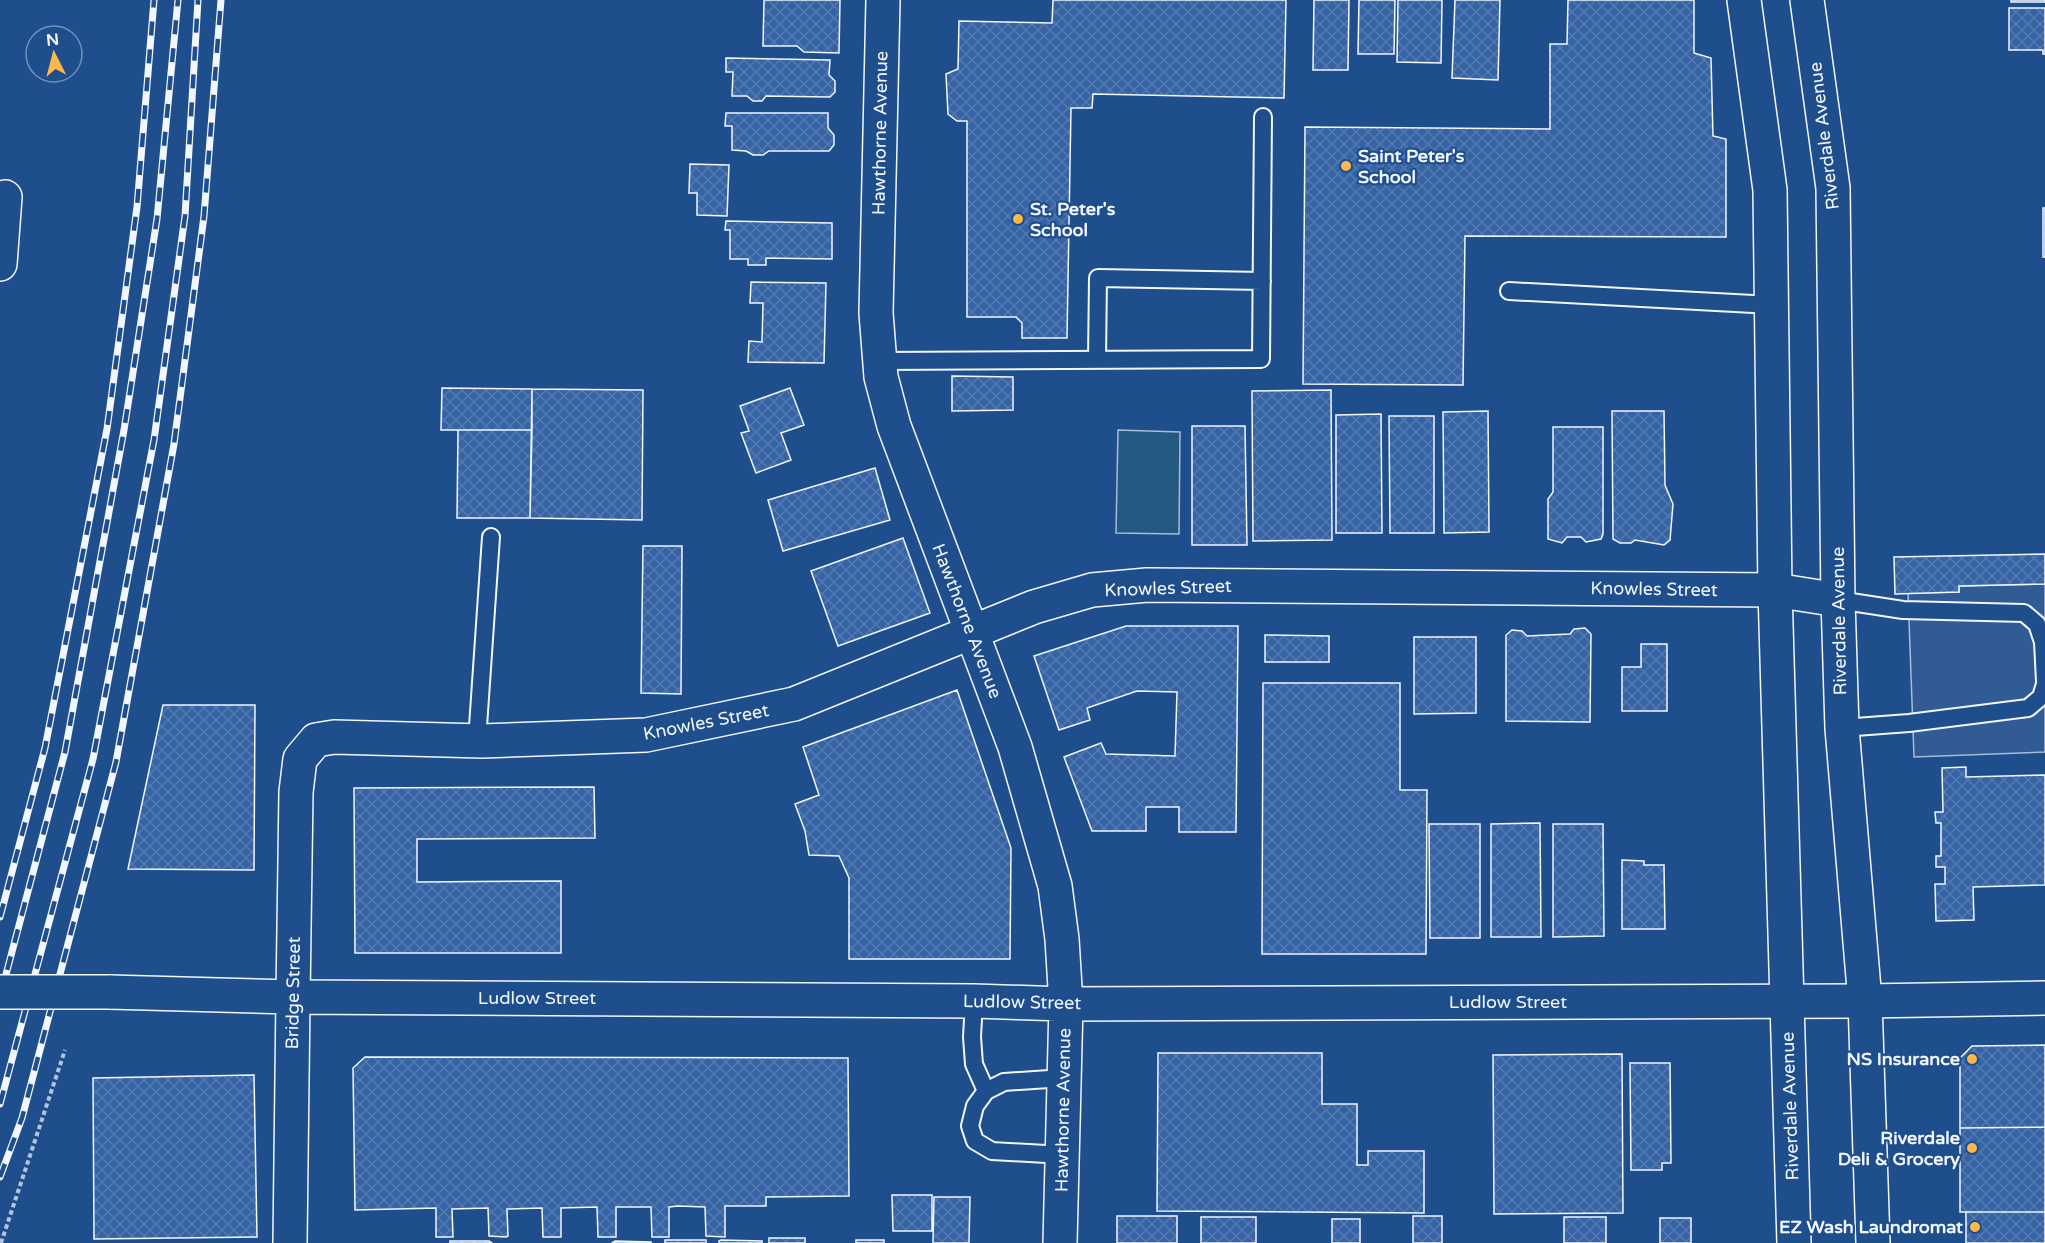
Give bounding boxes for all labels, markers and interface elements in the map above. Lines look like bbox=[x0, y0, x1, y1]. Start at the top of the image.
north arrow bbox=[24, 24, 84, 84]
text: N bbox=[45, 29, 60, 51]
street label: Hawthorne Avenue bbox=[868, 51, 892, 215]
street label: Riverdale Avenue bbox=[1804, 61, 1844, 211]
place label: Saint Peter's School bbox=[1358, 145, 1465, 188]
marker: Saint Peter's School bbox=[1339, 159, 1353, 173]
place label: St. Peter's School bbox=[1030, 198, 1116, 241]
marker: St. Peter's School bbox=[1011, 212, 1025, 226]
street label: Hawthorne Avenue bbox=[927, 540, 1007, 702]
street label: Riverdale Avenue bbox=[1827, 546, 1851, 696]
street label: Knowles Street bbox=[1104, 575, 1232, 601]
street label: Knowles Street bbox=[1590, 577, 1718, 601]
street label: Knowles Street bbox=[641, 699, 771, 745]
street label: Bridge Street bbox=[281, 936, 305, 1050]
street label: Ludlow Street bbox=[478, 987, 596, 1009]
street label: Ludlow Street bbox=[963, 990, 1081, 1014]
street label: Ludlow Street bbox=[1449, 991, 1567, 1013]
street label: Hawthorne Avenue bbox=[1051, 1028, 1075, 1192]
street label: Riverdale Avenue bbox=[1776, 1031, 1804, 1181]
place label: NS Insurance bbox=[1847, 1048, 1960, 1070]
marker: NS Insurance bbox=[1965, 1052, 1979, 1066]
place label: Riverdale Deli & Grocery bbox=[1838, 1127, 1960, 1170]
marker: Riverdale Deli & Grocery bbox=[1965, 1141, 1979, 1155]
place label: EZ Wash Laundromat bbox=[1779, 1216, 1963, 1238]
marker: EZ Wash Laundromat bbox=[1968, 1220, 1982, 1234]

